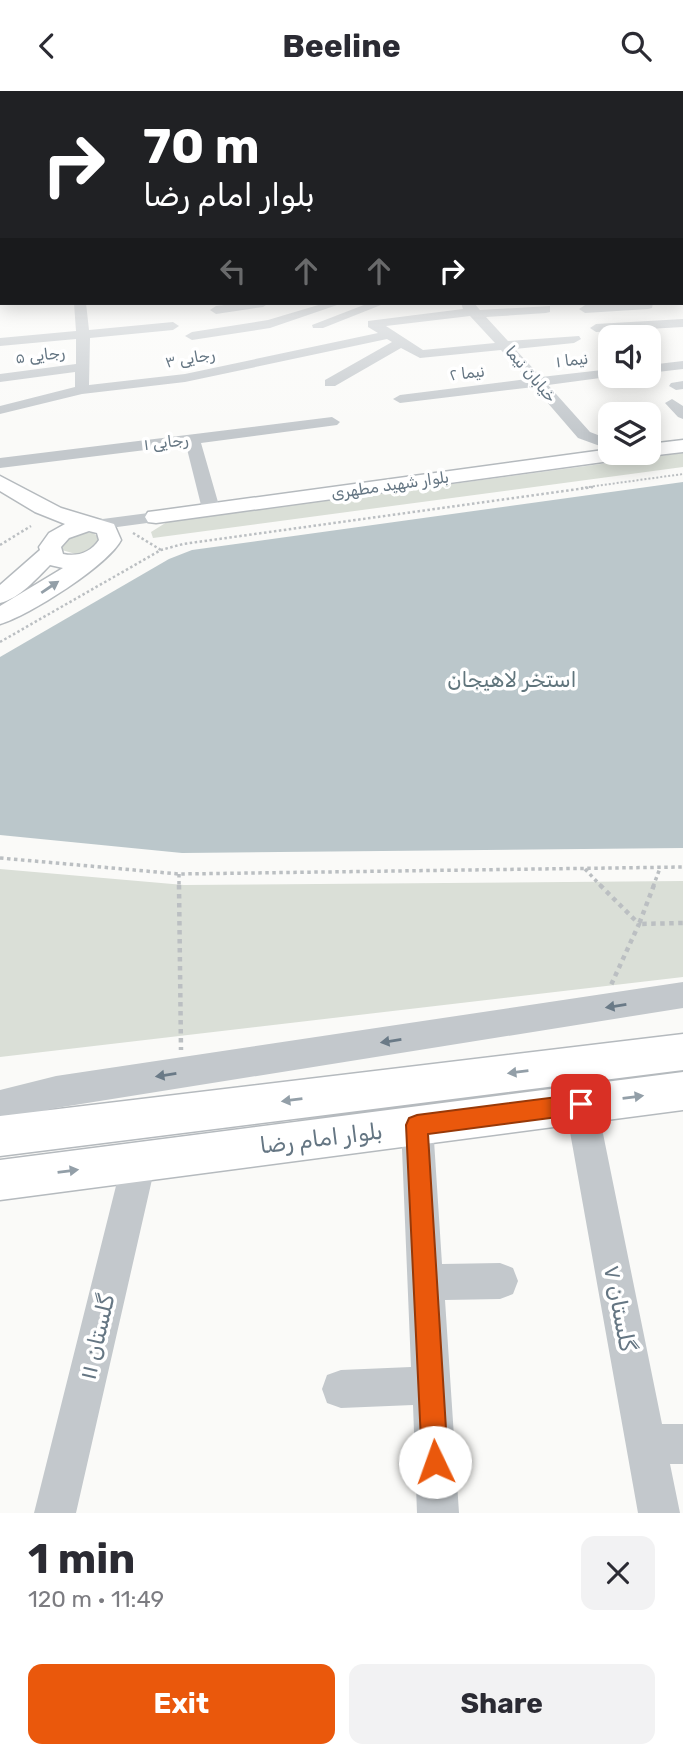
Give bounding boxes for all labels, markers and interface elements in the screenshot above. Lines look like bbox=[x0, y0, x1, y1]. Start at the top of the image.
icon: back bbox=[28, 27, 66, 65]
text: Beeline bbox=[282, 27, 401, 65]
icon: search bbox=[617, 27, 655, 65]
text: 70 m bbox=[143, 117, 260, 175]
icon: right bbox=[28, 119, 119, 210]
text: بلوار امام رضا bbox=[143, 176, 315, 214]
icon: left bbox=[214, 252, 252, 290]
icon: ahead bbox=[287, 252, 325, 290]
icon: ahead bbox=[360, 252, 398, 290]
icon: right bbox=[433, 252, 471, 290]
map controls bbox=[598, 325, 661, 465]
button: sound bbox=[598, 325, 661, 388]
street label: خیابان نیما bbox=[501, 342, 561, 406]
street label: رجایی ۵ bbox=[14, 343, 66, 368]
street label: رجایی ۳ bbox=[164, 344, 217, 373]
street label: نیما ۱ bbox=[555, 349, 589, 371]
street label: نیما ۲ bbox=[448, 361, 486, 385]
button: layers bbox=[598, 402, 661, 465]
street label: رجایی ۱ bbox=[143, 430, 190, 455]
street label: بلوار شهید مطهری bbox=[330, 467, 450, 504]
one-way arrow bbox=[41, 581, 60, 594]
water label: استخر لاهیجان bbox=[447, 667, 577, 692]
one-way arrow bbox=[605, 1001, 627, 1012]
one-way arrow bbox=[380, 1036, 402, 1047]
one-way arrow bbox=[507, 1066, 529, 1077]
one-way arrow bbox=[155, 1070, 177, 1081]
pin bbox=[551, 1074, 611, 1134]
icon: arrive bbox=[562, 1085, 600, 1123]
one-way arrow bbox=[622, 1091, 644, 1102]
one-way arrow bbox=[281, 1094, 303, 1105]
street label: بلوار امام رضا bbox=[258, 1117, 384, 1160]
one-way arrow bbox=[57, 1166, 79, 1177]
street label: گلستان ۷ bbox=[598, 1262, 642, 1354]
street label: گلستان ۱۱ bbox=[74, 1291, 121, 1382]
position arrow bbox=[398, 1425, 472, 1499]
text: 1 min bbox=[28, 1534, 135, 1584]
button: close bbox=[581, 1536, 655, 1610]
text: 120 m · 11:49 bbox=[28, 1585, 164, 1613]
button: Exit bbox=[28, 1664, 335, 1744]
button: Share bbox=[349, 1664, 655, 1744]

